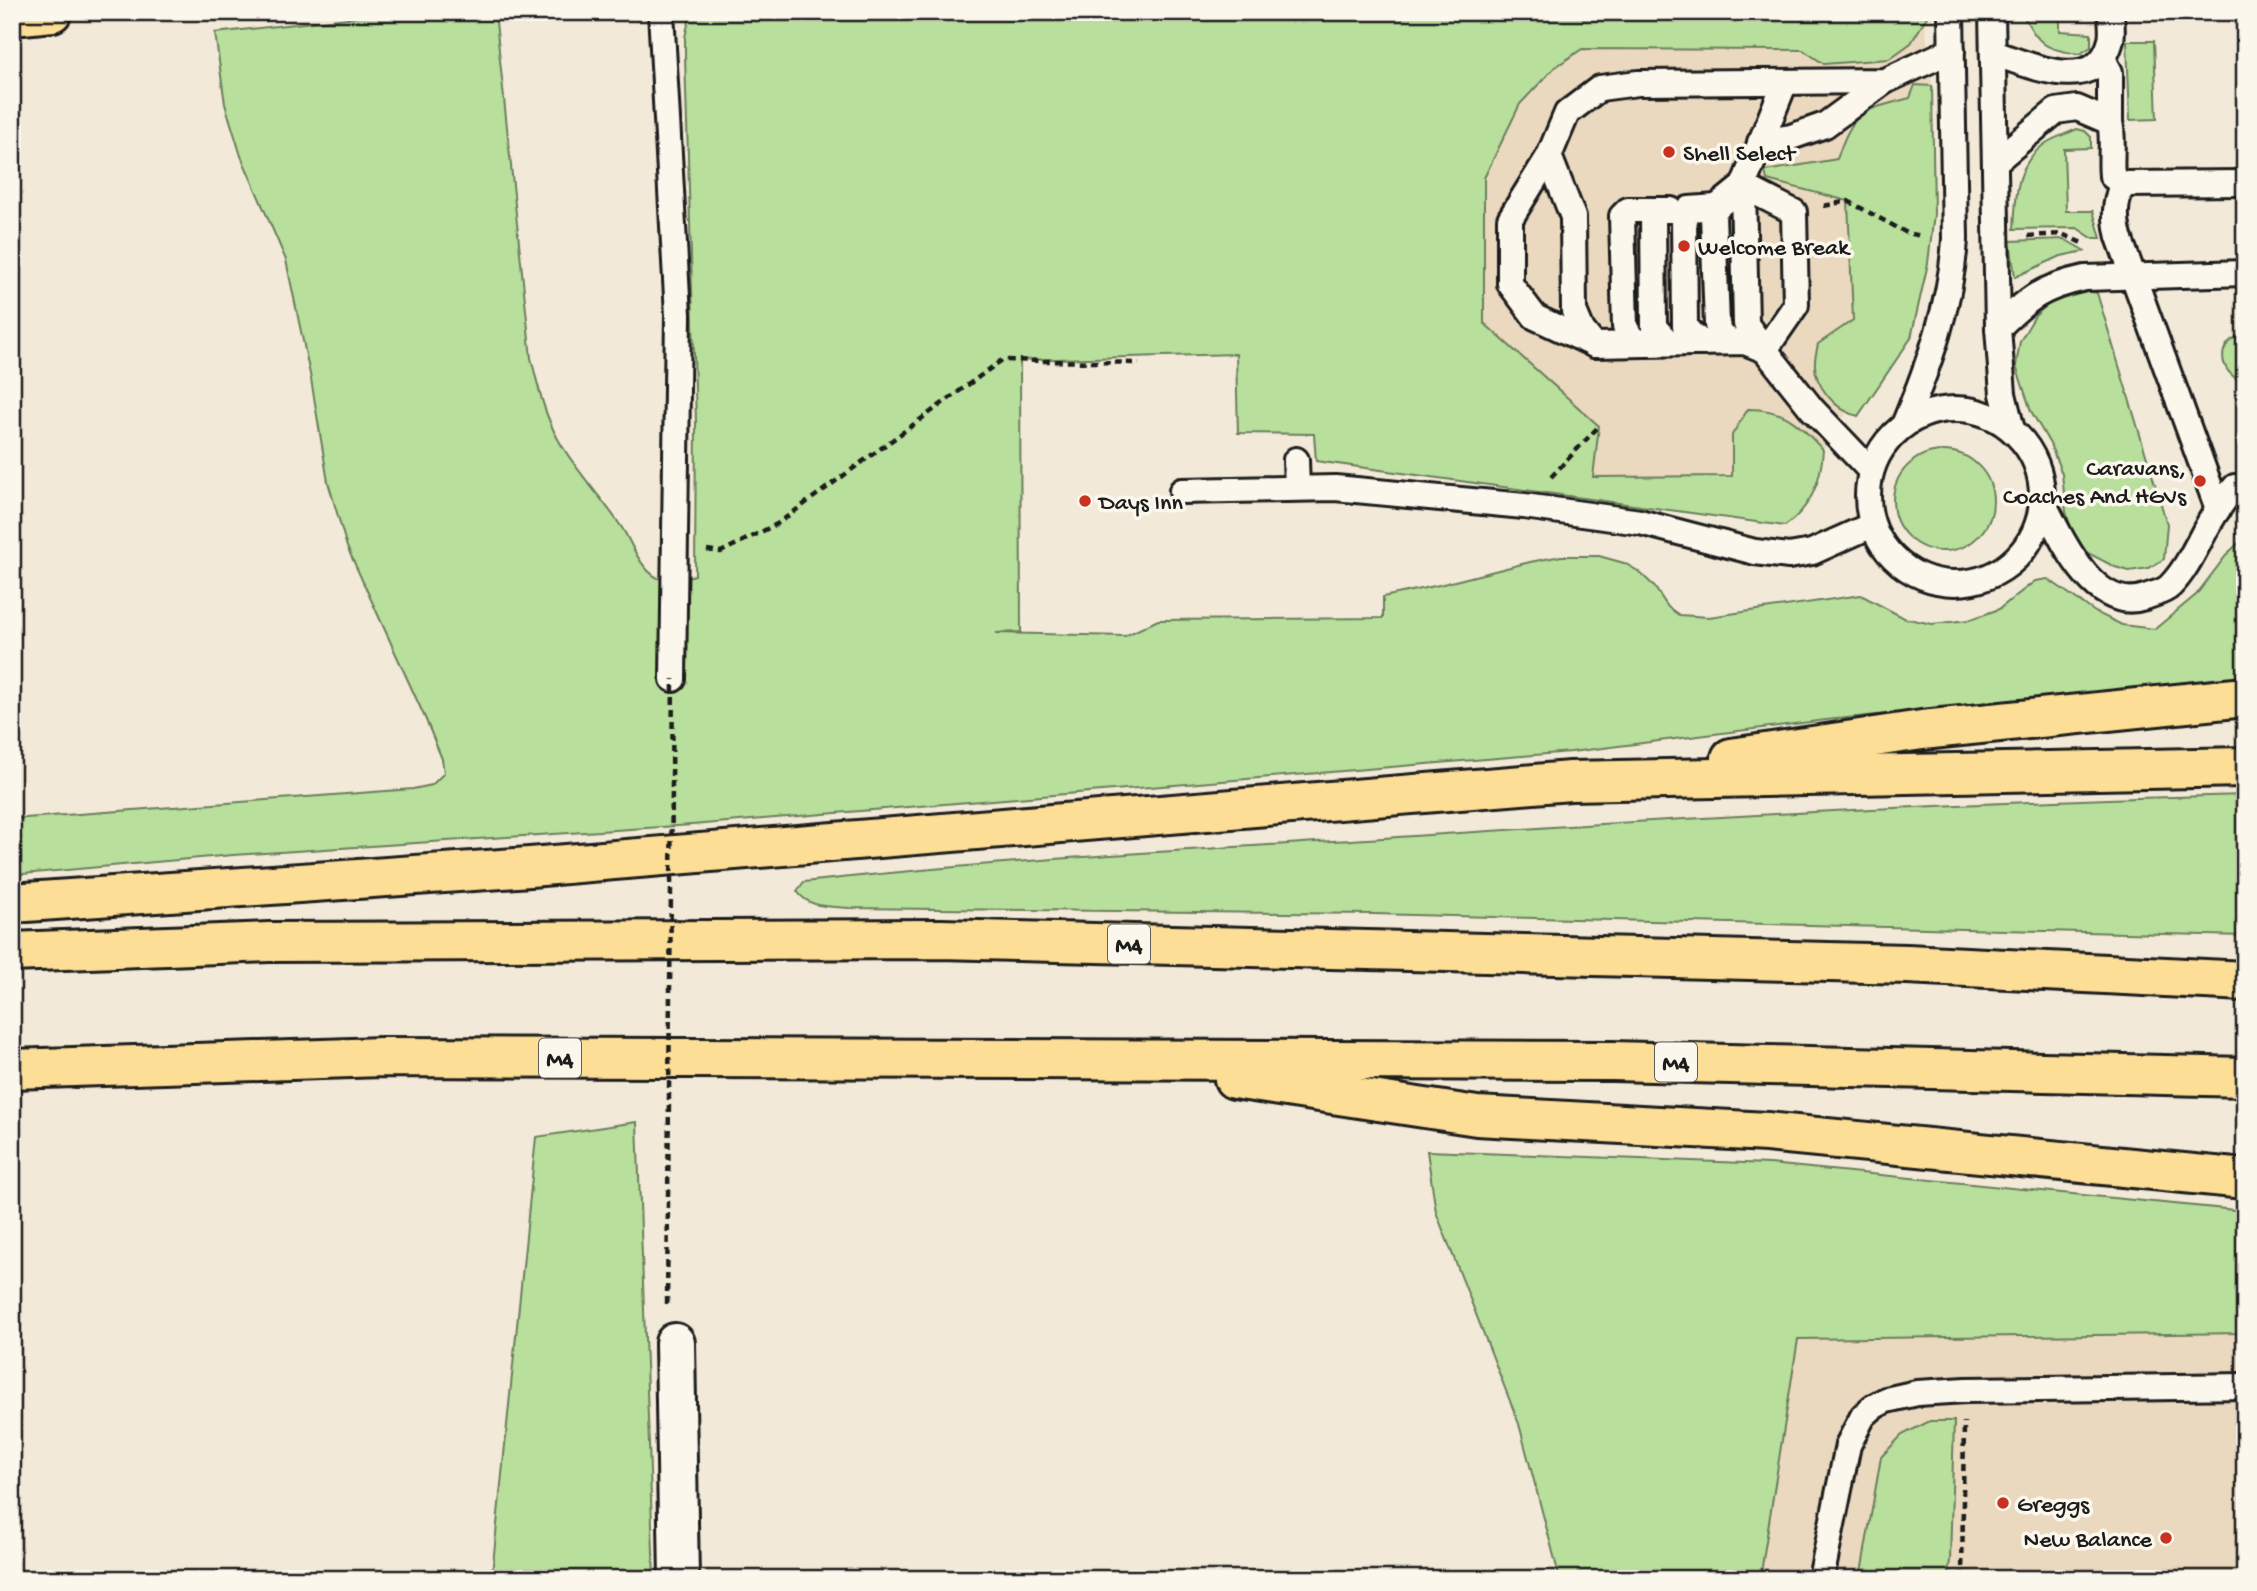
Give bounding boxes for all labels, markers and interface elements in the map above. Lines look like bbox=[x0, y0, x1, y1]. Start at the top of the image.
place label: Shell Select bbox=[1683, 141, 1797, 170]
marker: Shell Select bbox=[1661, 144, 1677, 160]
place label: Welcome Break bbox=[1698, 235, 1851, 264]
marker: Welcome Break bbox=[1676, 238, 1692, 254]
place label: Caravans, Coaches And HGVs bbox=[2003, 456, 2187, 513]
marker: Caravans, Coaches And HGVs bbox=[2192, 473, 2208, 489]
place label: Days Inn bbox=[1097, 490, 1183, 519]
marker: Days Inn bbox=[1077, 493, 1093, 509]
road number: M4 bbox=[1108, 925, 1150, 964]
road number: M4 bbox=[539, 1038, 581, 1078]
road number: M4 bbox=[1655, 1042, 1697, 1082]
place label: Greggs bbox=[2017, 1492, 2090, 1521]
marker: Greggs bbox=[1995, 1495, 2011, 1511]
place label: New Balance bbox=[2024, 1527, 2153, 1556]
marker: New Balance bbox=[2158, 1530, 2174, 1546]

